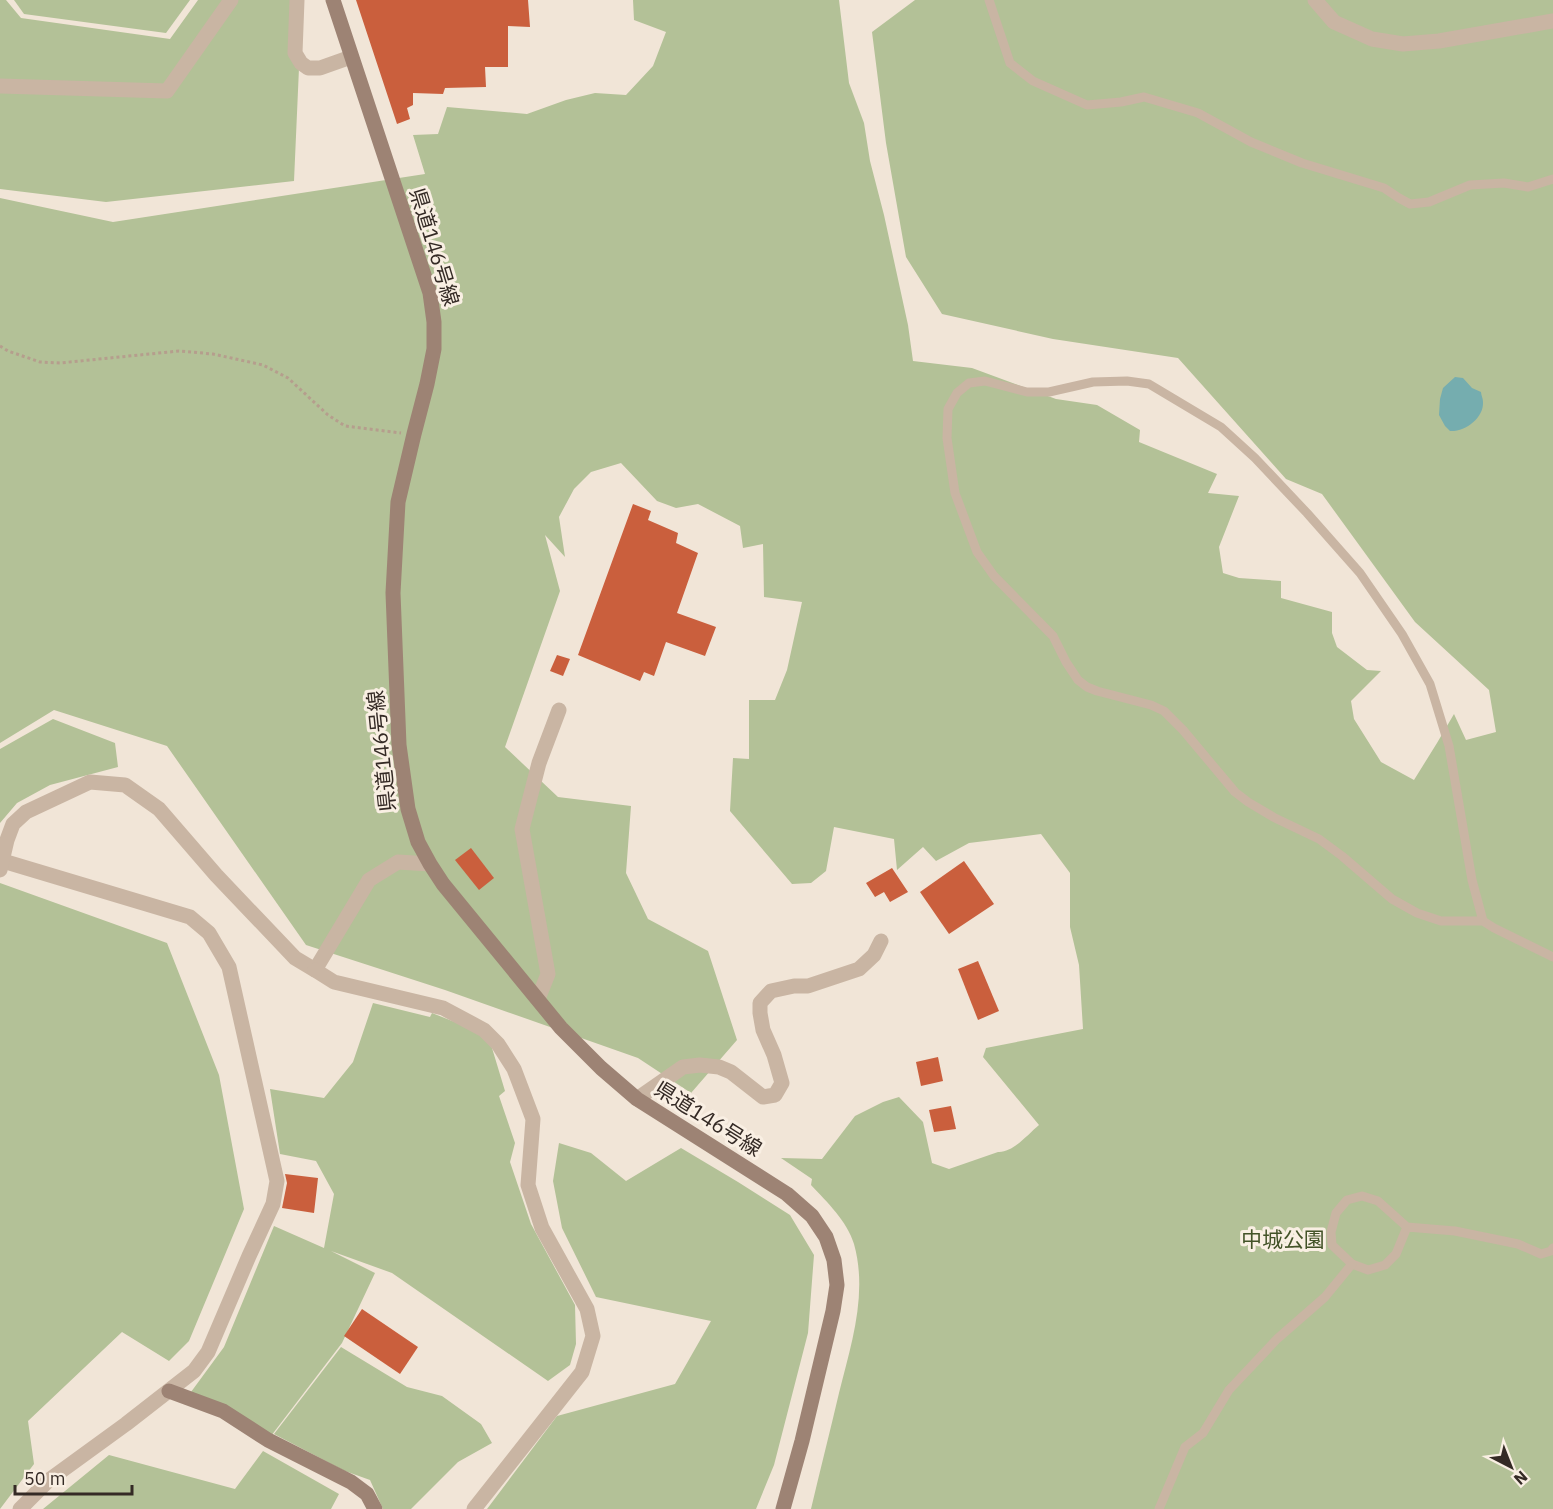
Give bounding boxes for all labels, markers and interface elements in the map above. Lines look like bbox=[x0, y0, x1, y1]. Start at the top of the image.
street label: 県道146号線 bbox=[404, 184, 466, 309]
street label: 県道146号線 bbox=[361, 689, 401, 813]
street label: 県道146号線 bbox=[649, 1074, 768, 1162]
park label: 中城公園 bbox=[1241, 1225, 1325, 1253]
north arrow bbox=[1481, 1437, 1541, 1497]
scale bar bbox=[15, 1458, 132, 1496]
text: 50 m bbox=[24, 1467, 66, 1490]
text: N bbox=[1510, 1467, 1532, 1489]

